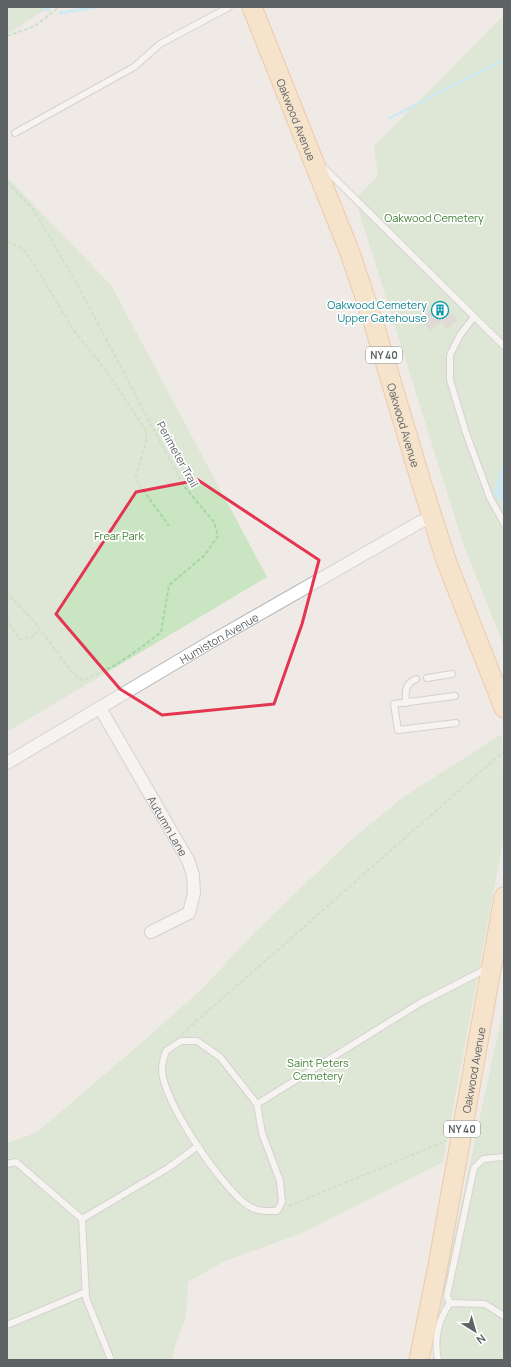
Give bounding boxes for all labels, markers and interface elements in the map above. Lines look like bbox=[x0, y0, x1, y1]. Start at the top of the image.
street label: Oakwood Avenue bbox=[274, 76, 320, 163]
park label: Oakwood Cemetery bbox=[384, 210, 484, 225]
place label: Oakwood Cemetery Upper Gatehouse bbox=[327, 297, 428, 325]
building icon: Oakwood Cemetery Upper Gatehouse bbox=[430, 300, 450, 320]
road number: NY 40 bbox=[366, 347, 402, 363]
street label: Oakwood Avenue bbox=[384, 381, 424, 469]
street label: Perimeter Trail bbox=[154, 418, 202, 490]
park label: Frear Park bbox=[94, 528, 144, 543]
street label: Humiston Avenue bbox=[176, 609, 261, 666]
street label: Autumn Lane bbox=[145, 793, 192, 859]
street label: Oakwood Avenue bbox=[458, 1025, 488, 1114]
park label: Saint Peters Cemetery bbox=[287, 1055, 349, 1083]
road number: NY 40 bbox=[444, 1121, 480, 1137]
north arrow bbox=[455, 1311, 495, 1351]
text: N bbox=[474, 1331, 489, 1348]

